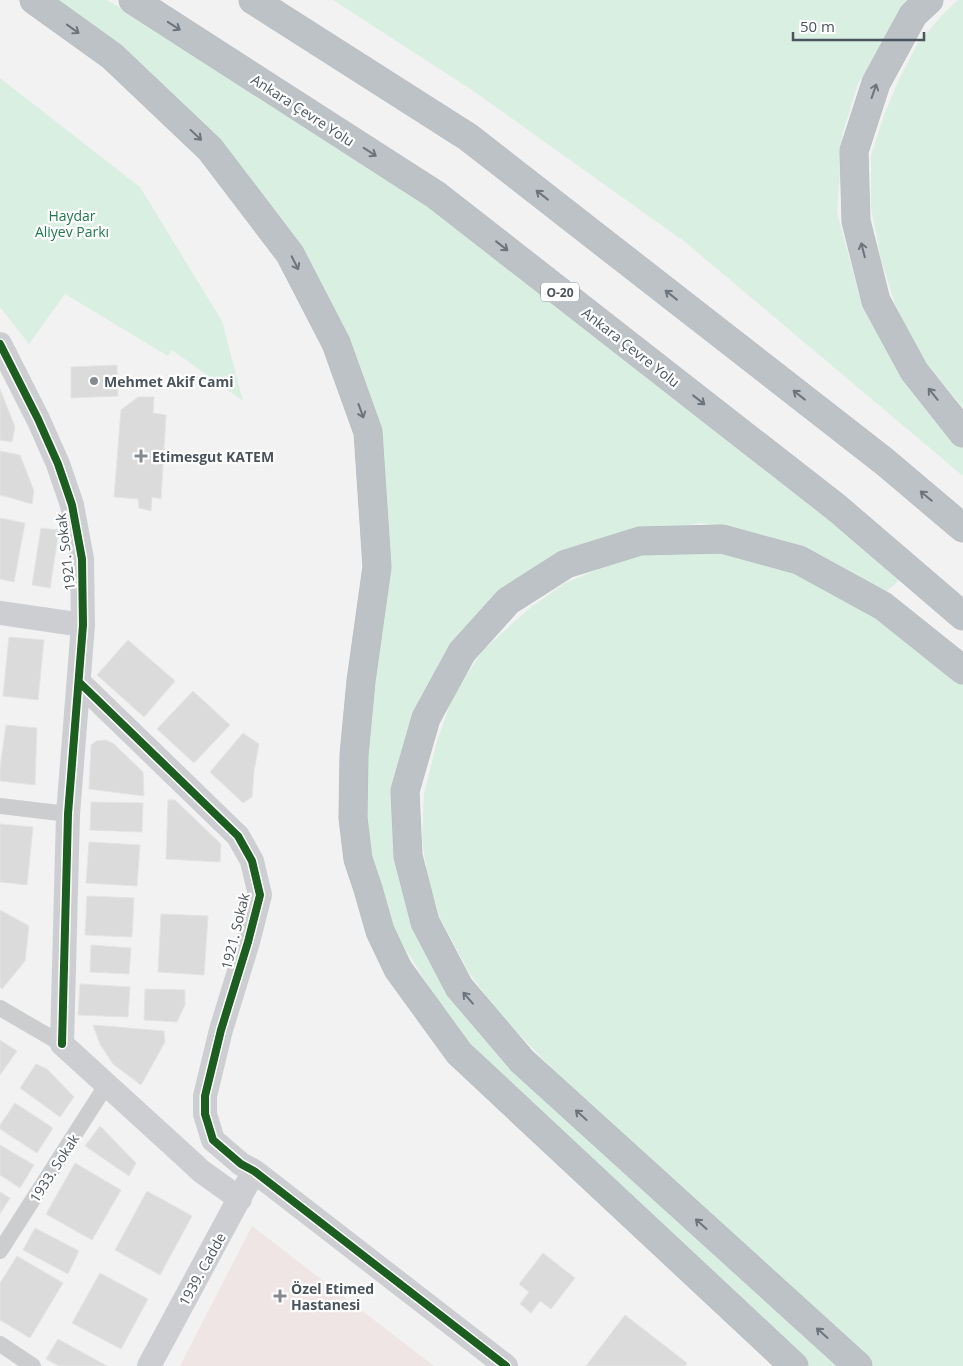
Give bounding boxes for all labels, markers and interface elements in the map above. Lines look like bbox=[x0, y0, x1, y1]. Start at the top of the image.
scale bar bbox=[793, 10, 924, 42]
text: 50 m bbox=[800, 16, 835, 36]
one-way arrow bbox=[167, 22, 181, 32]
one-way arrow bbox=[66, 23, 79, 34]
street label: Ankara Çevre Yolu bbox=[248, 70, 358, 150]
one-way arrow bbox=[869, 84, 879, 100]
one-way arrow bbox=[189, 129, 202, 141]
one-way arrow bbox=[362, 148, 376, 158]
one-way arrow bbox=[536, 190, 549, 201]
park label: Haydar Aliyev Parkı bbox=[35, 206, 109, 241]
one-way arrow bbox=[495, 241, 508, 252]
one-way arrow bbox=[858, 242, 867, 258]
one-way arrow bbox=[291, 255, 300, 270]
road number: O-20 bbox=[541, 282, 579, 302]
one-way arrow bbox=[664, 290, 677, 301]
street label: Ankara Çevre Yolu bbox=[578, 303, 684, 391]
place label: Mehmet Akif Cami bbox=[104, 372, 233, 391]
marker: Mehmet Akif Cami bbox=[88, 375, 100, 387]
one-way arrow bbox=[927, 388, 938, 401]
one-way arrow bbox=[792, 390, 806, 400]
one-way arrow bbox=[692, 395, 706, 405]
one-way arrow bbox=[357, 403, 366, 419]
place label: Etimesgut KATEM bbox=[152, 447, 274, 466]
marker: Etimesgut KATEM bbox=[134, 449, 148, 463]
one-way arrow bbox=[919, 491, 932, 502]
street label: 1921. Sokak bbox=[51, 512, 79, 592]
street label: 1921. Sokak bbox=[216, 890, 254, 971]
one-way arrow bbox=[463, 992, 474, 1005]
one-way arrow bbox=[575, 1109, 588, 1121]
street label: 1933. Sokak bbox=[25, 1130, 84, 1206]
one-way arrow bbox=[695, 1218, 708, 1230]
street label: 1939. Cadde bbox=[174, 1229, 230, 1309]
place label: Özel Etimed Hastanesi bbox=[291, 1279, 374, 1314]
marker: Özel Etimed Hastanesi bbox=[273, 1289, 287, 1303]
one-way arrow bbox=[815, 1327, 828, 1339]

